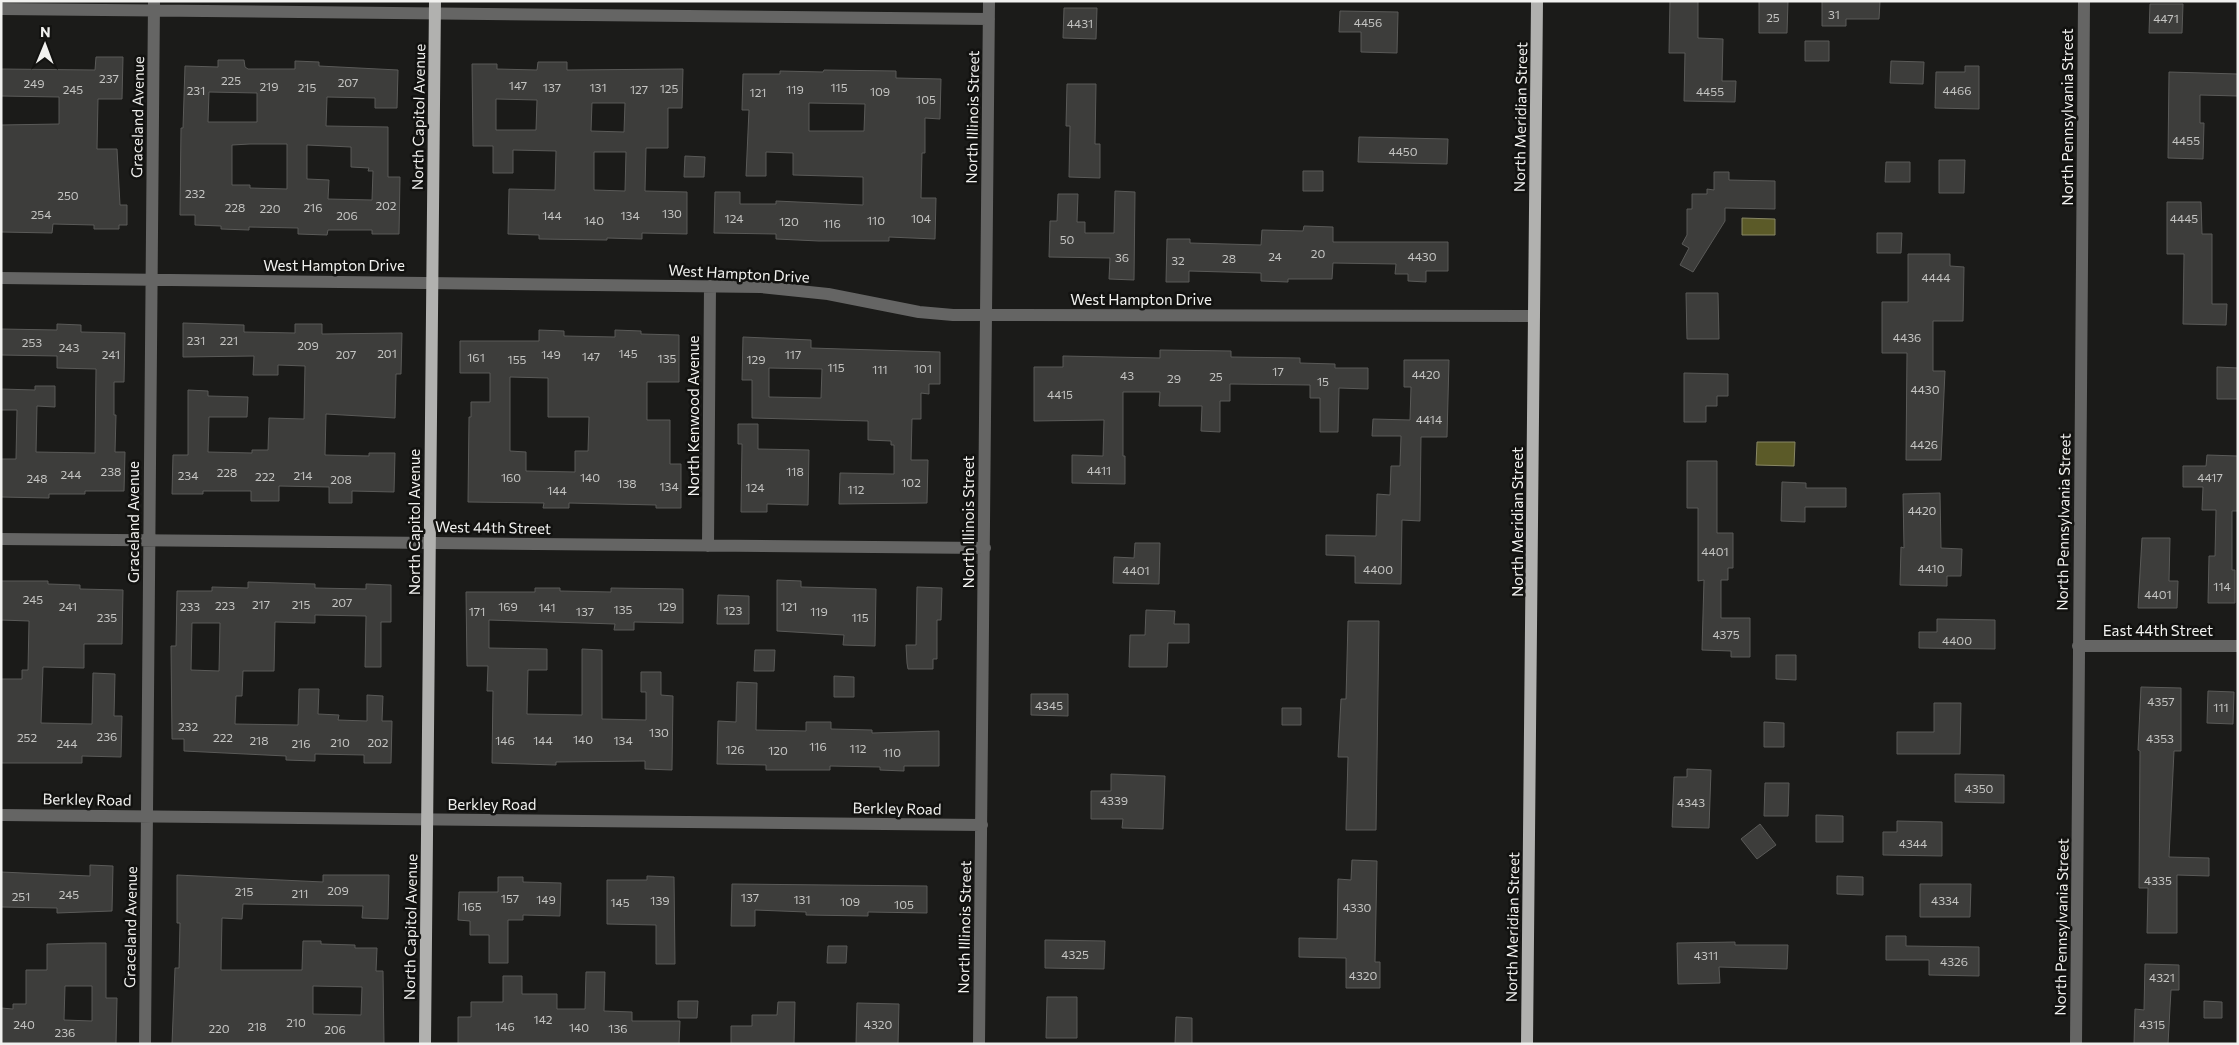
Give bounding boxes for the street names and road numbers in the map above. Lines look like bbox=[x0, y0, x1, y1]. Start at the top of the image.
street label: North Pennsylvania Street bbox=[2058, 28, 2076, 206]
street label: North Meridian Street bbox=[1510, 42, 1530, 192]
street label: North Capitol Avenue bbox=[408, 44, 428, 190]
street label: North Illinois Street bbox=[962, 50, 982, 184]
street label: Graceland Avenue bbox=[127, 56, 147, 178]
street label: West Hampton Drive bbox=[263, 256, 405, 274]
street label: West Hampton Drive bbox=[668, 260, 810, 286]
street label: West Hampton Drive bbox=[1070, 290, 1212, 308]
street label: North Kenwood Avenue bbox=[684, 335, 702, 496]
street label: North Pennsylvania Street bbox=[2052, 433, 2074, 611]
street label: North Meridian Street bbox=[1508, 447, 1526, 597]
street label: North Capitol Avenue bbox=[405, 449, 423, 595]
street label: North Illinois Street bbox=[959, 455, 977, 589]
street label: Graceland Avenue bbox=[124, 461, 142, 583]
street label: West 44th Street bbox=[435, 517, 551, 537]
street label: East 44th Street bbox=[2103, 621, 2213, 639]
street label: Berkley Road bbox=[42, 789, 132, 809]
street label: Berkley Road bbox=[448, 795, 536, 813]
street label: Berkley Road bbox=[852, 798, 942, 818]
street label: North Pennsylvania Street bbox=[2050, 838, 2072, 1016]
street label: North Meridian Street bbox=[1502, 852, 1522, 1002]
street label: North Capitol Avenue bbox=[400, 854, 420, 1000]
street label: North Illinois Street bbox=[954, 860, 974, 994]
street label: Graceland Avenue bbox=[120, 866, 140, 988]

